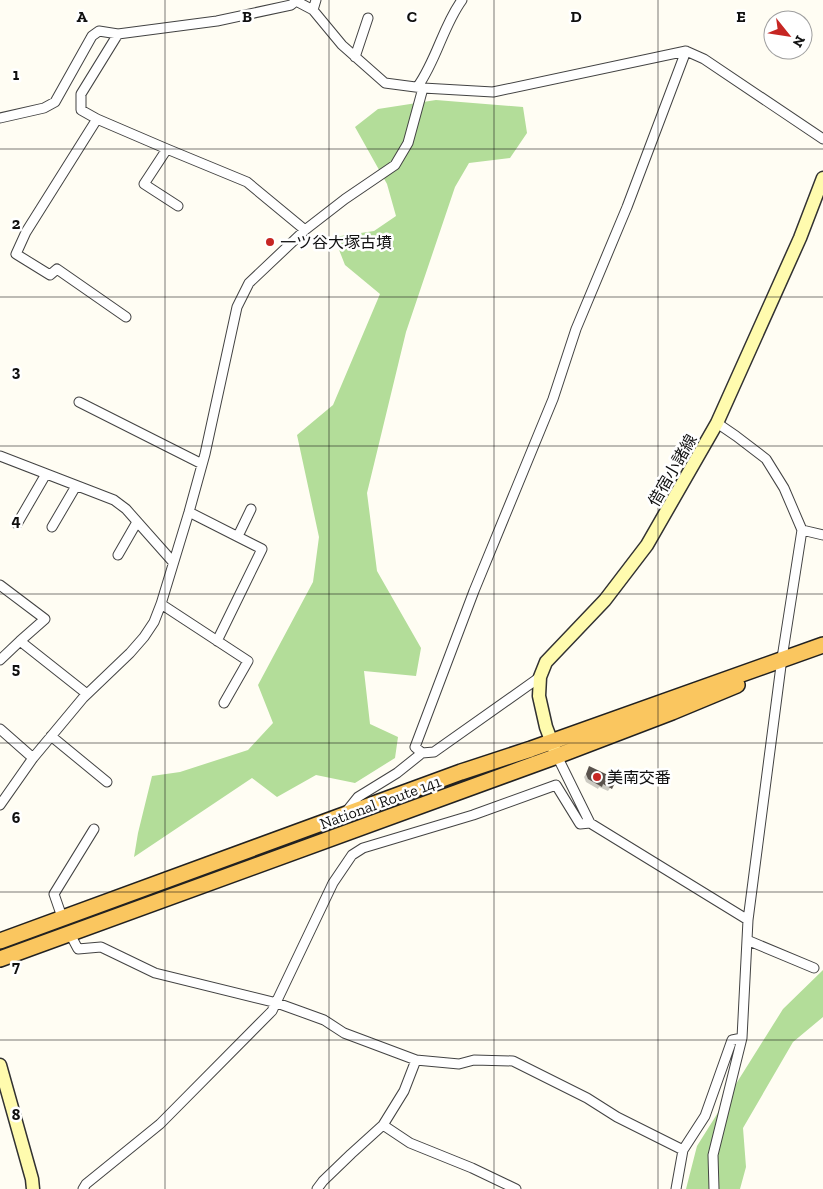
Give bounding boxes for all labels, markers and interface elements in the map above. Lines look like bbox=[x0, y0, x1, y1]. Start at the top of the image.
text: A bbox=[77, 7, 88, 26]
text: B bbox=[242, 7, 252, 26]
text: C bbox=[407, 7, 417, 26]
text: D bbox=[570, 7, 582, 26]
text: E bbox=[736, 7, 746, 26]
north arrow bbox=[763, 10, 813, 60]
text: N bbox=[789, 32, 809, 50]
text: 1 bbox=[13, 65, 20, 84]
text: 2 bbox=[12, 214, 21, 233]
place label: 一ツ谷大塚古墳 bbox=[280, 233, 392, 252]
marker: 一ツ谷大塚古墳 bbox=[264, 236, 276, 248]
text: 3 bbox=[12, 362, 21, 381]
street label: 借宿小諸線 bbox=[644, 431, 701, 510]
text: 4 bbox=[11, 511, 21, 530]
text: 5 bbox=[12, 659, 20, 678]
place label: 美南交番 bbox=[607, 768, 671, 787]
marker: 美南交番 bbox=[591, 771, 603, 783]
street label: National Route 141 bbox=[317, 772, 443, 833]
text: 6 bbox=[12, 808, 21, 827]
text: 7 bbox=[12, 957, 20, 976]
text: 8 bbox=[12, 1105, 21, 1124]

